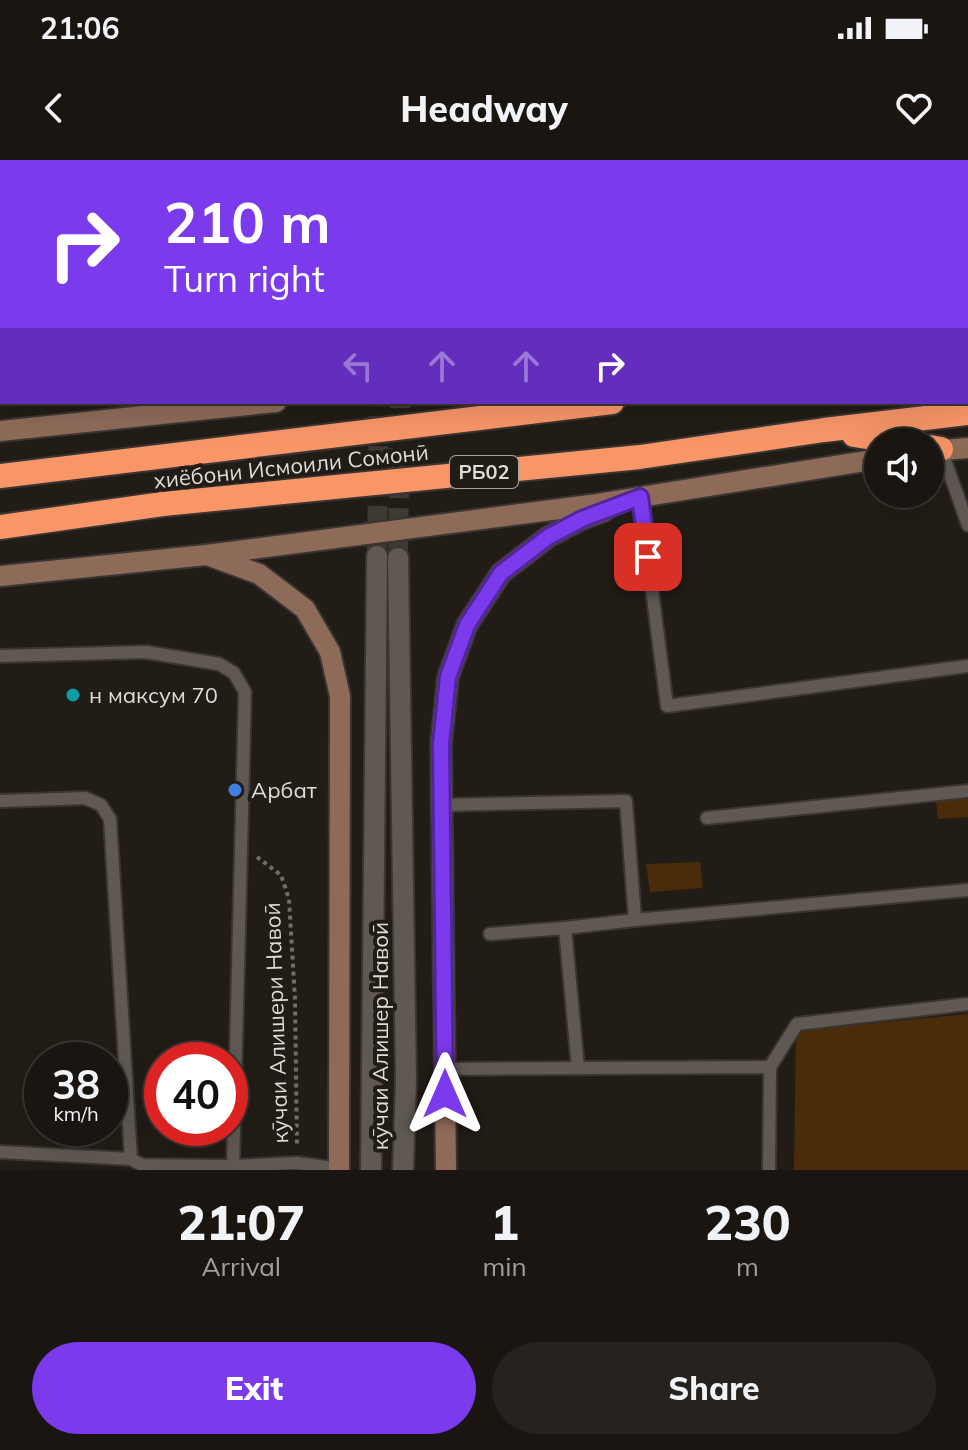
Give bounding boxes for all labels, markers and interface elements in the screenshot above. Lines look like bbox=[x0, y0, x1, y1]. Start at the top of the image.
text: 21:06 bbox=[40, 9, 119, 47]
icon: back bbox=[32, 86, 76, 130]
text: Headway bbox=[400, 86, 568, 131]
icon: heart bbox=[892, 86, 936, 130]
text: 210 m bbox=[164, 187, 331, 257]
icon: right bbox=[32, 192, 136, 296]
text: Turn right bbox=[164, 256, 325, 301]
icon: left bbox=[336, 344, 380, 388]
icon: ahead bbox=[420, 344, 464, 388]
icon: ahead bbox=[504, 344, 548, 388]
icon: right bbox=[588, 344, 632, 388]
map controls bbox=[864, 428, 944, 508]
button: sound bbox=[864, 428, 944, 508]
street label: хиёбони Исмоили Сомонӣ bbox=[152, 438, 430, 494]
road number: РБ02 bbox=[450, 456, 518, 488]
pin bbox=[614, 523, 682, 591]
icon: arrive bbox=[626, 535, 670, 579]
place label: н максум 70 bbox=[89, 681, 218, 709]
marker: н максум 70 bbox=[64, 686, 82, 704]
place label: Арбат bbox=[251, 776, 317, 804]
marker: Арбат bbox=[226, 781, 244, 799]
street label: кӯчаи Алишери Навоӣ bbox=[258, 902, 294, 1144]
street label: кӯчаи Алишер Навоӣ bbox=[366, 922, 394, 1150]
speed limit sign: 40 bbox=[144, 1042, 248, 1146]
position arrow bbox=[403, 1052, 487, 1136]
text: 38 bbox=[52, 1059, 100, 1109]
text: km/h bbox=[53, 1101, 99, 1126]
text: 21:07 bbox=[177, 1192, 305, 1252]
text: 1 bbox=[490, 1192, 519, 1252]
text: 230 bbox=[704, 1192, 791, 1252]
text: Arrival bbox=[201, 1250, 281, 1283]
text: min bbox=[483, 1250, 527, 1283]
text: m bbox=[736, 1250, 759, 1283]
button: Exit bbox=[32, 1342, 476, 1434]
button: Share bbox=[492, 1342, 936, 1434]

